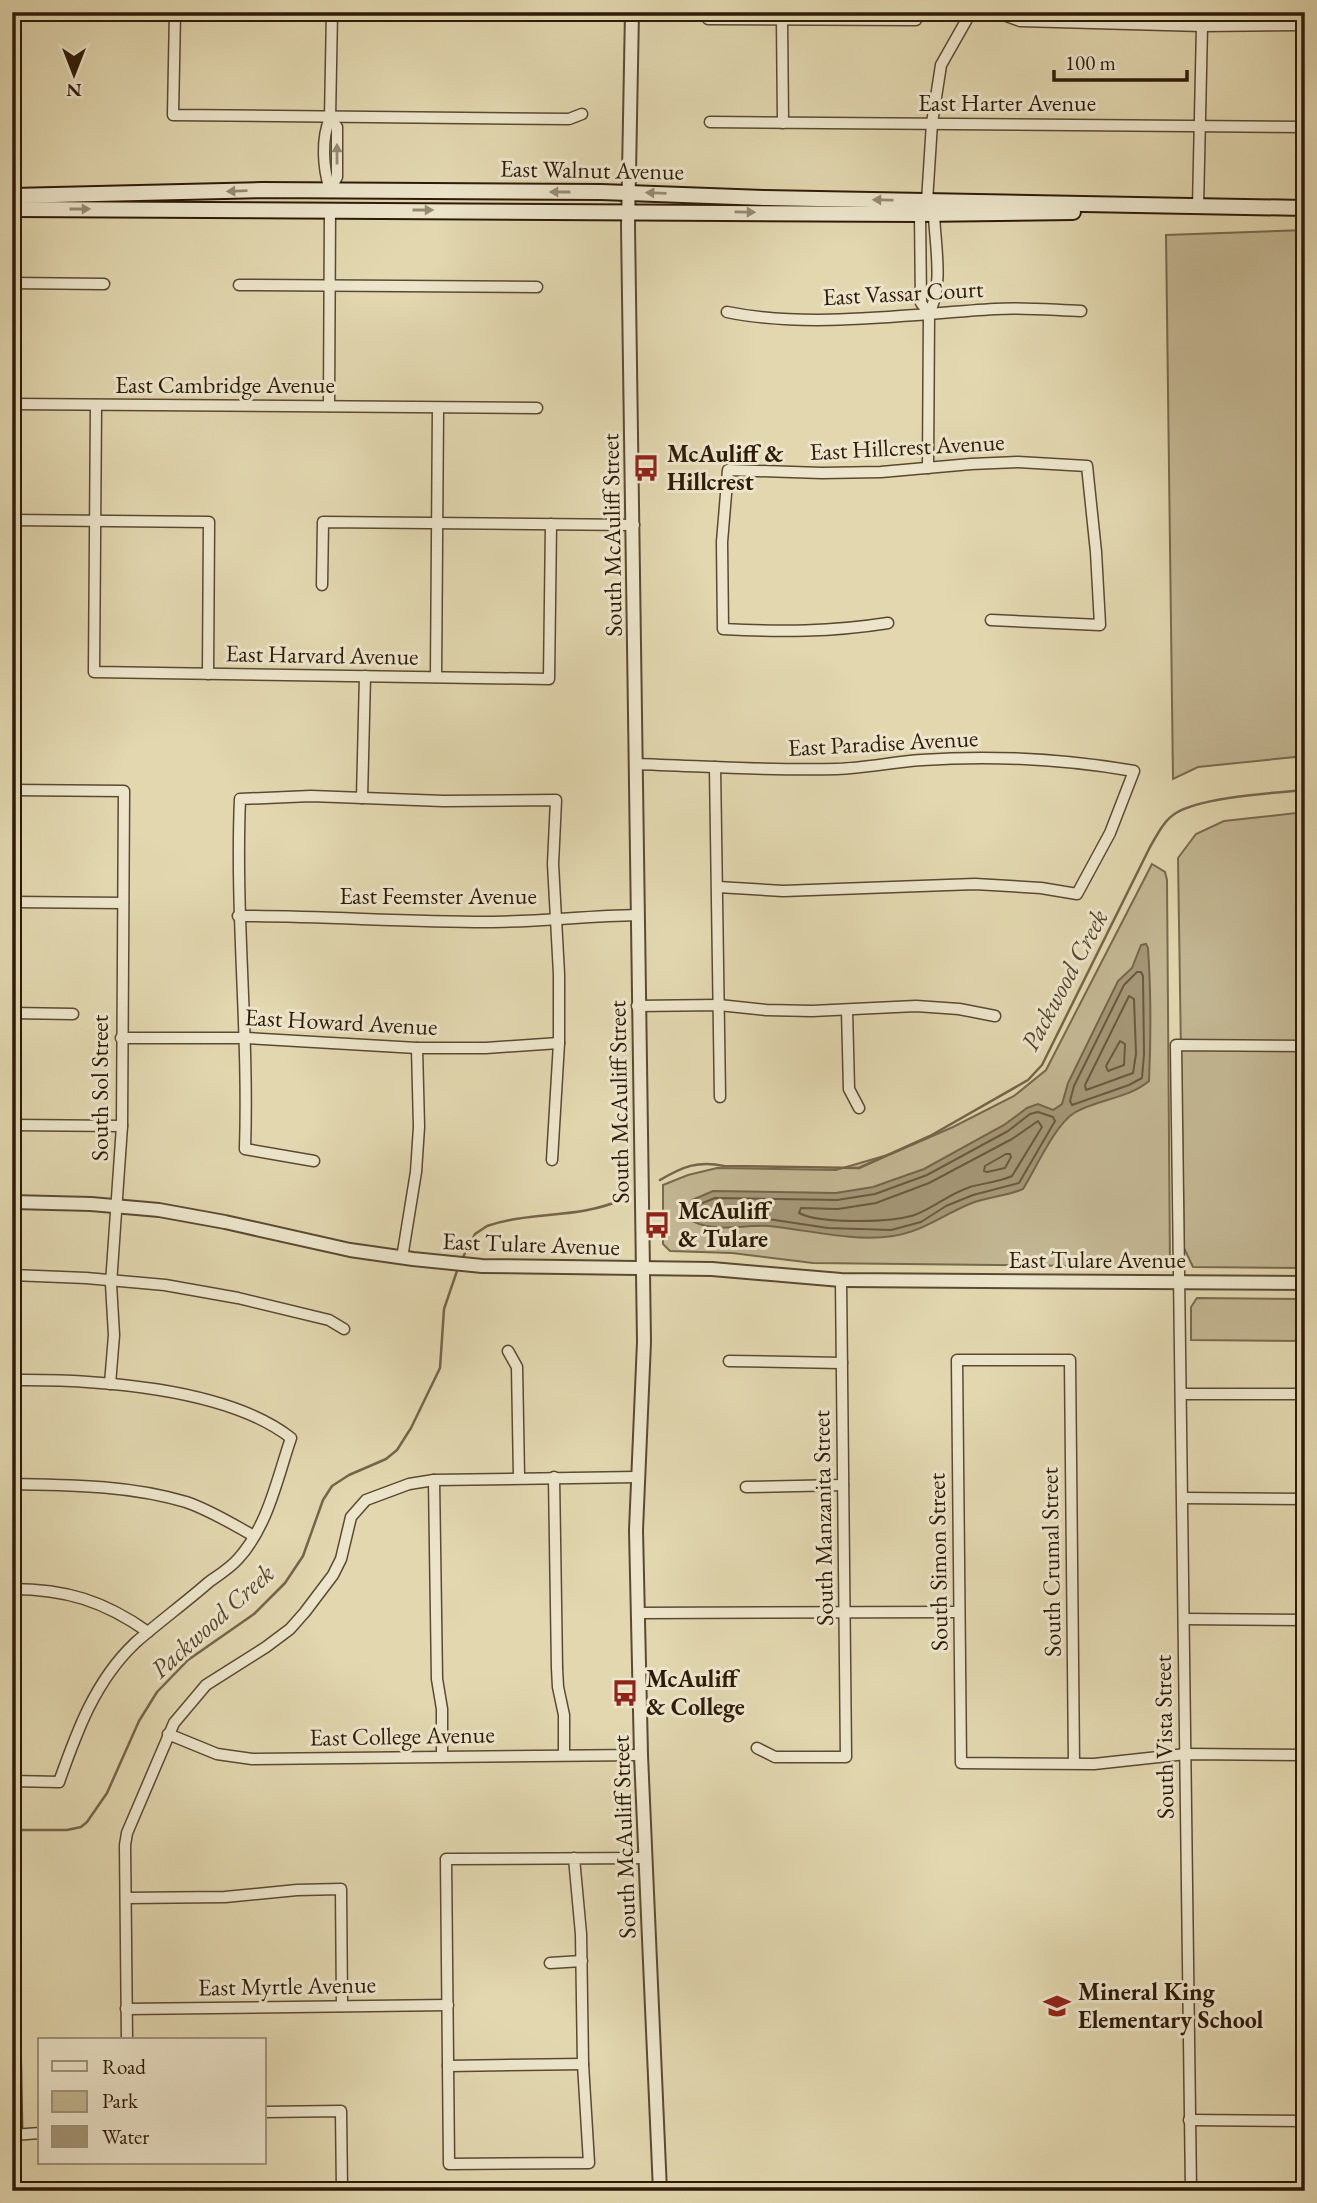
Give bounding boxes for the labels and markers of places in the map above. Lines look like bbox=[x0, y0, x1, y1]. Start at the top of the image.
place label: McAuliff & Hillcrest bbox=[667, 438, 784, 497]
bus stop icon: McAuliff & Hillcrest bbox=[631, 453, 661, 483]
place label: McAuliff & Tulare bbox=[678, 1195, 773, 1254]
bus stop icon: McAuliff & Tulare bbox=[642, 1210, 672, 1240]
place label: McAuliff & College bbox=[646, 1663, 745, 1723]
bus stop icon: McAuliff & College bbox=[610, 1678, 640, 1708]
place label: Mineral King Elementary School bbox=[1078, 1976, 1264, 2036]
school or university icon: Mineral King Elementary School bbox=[1042, 1991, 1072, 2021]

